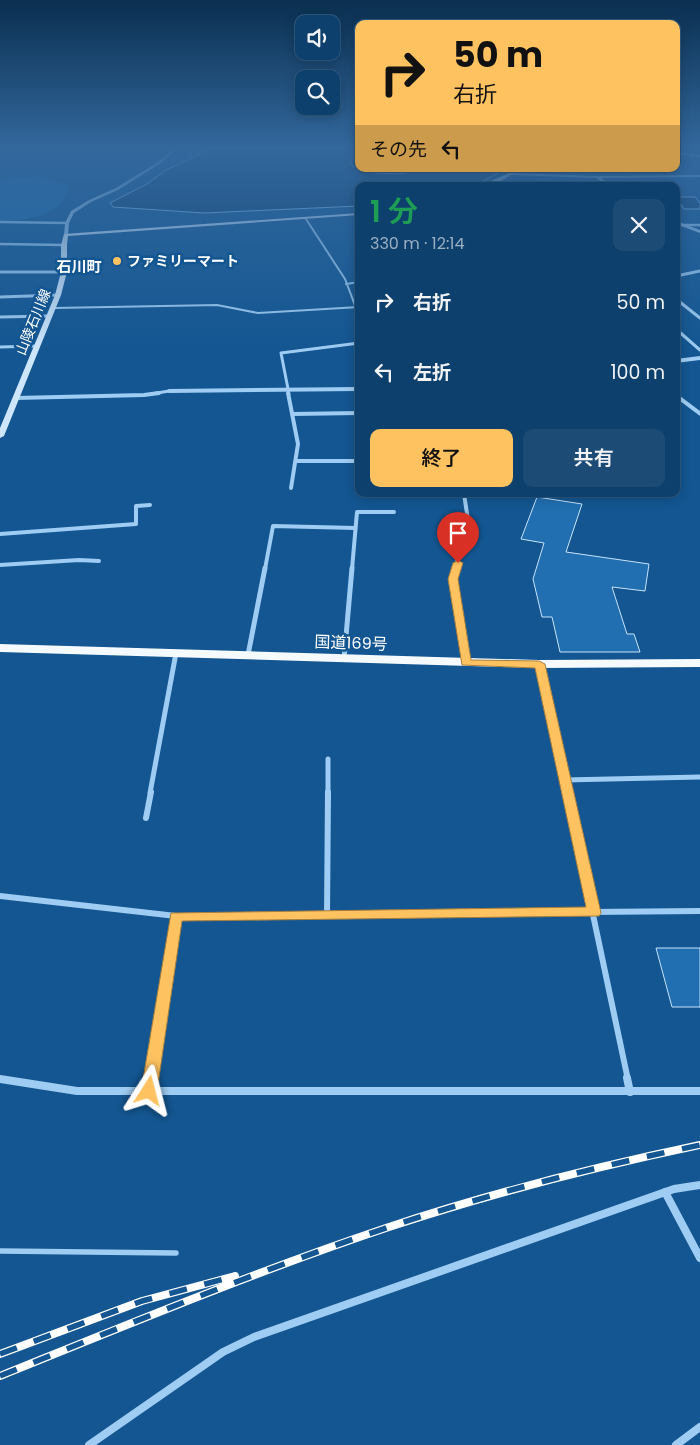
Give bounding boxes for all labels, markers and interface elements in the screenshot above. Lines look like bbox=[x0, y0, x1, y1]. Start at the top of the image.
map controls bbox=[295, 15, 340, 115]
button: sound bbox=[295, 15, 340, 60]
text: 50 m bbox=[453, 30, 543, 79]
icon: right bbox=[370, 40, 435, 105]
button: search bbox=[295, 70, 340, 115]
text: 右折 bbox=[453, 79, 497, 110]
icon: left bbox=[437, 135, 465, 163]
text: その先 bbox=[370, 136, 427, 163]
text: 1 分 bbox=[370, 190, 418, 233]
button: close bbox=[613, 199, 665, 251]
text: 330 m · 12:14 bbox=[370, 232, 465, 255]
place label: ファミリーマート bbox=[127, 251, 239, 271]
marker: ファミリーマート bbox=[111, 255, 123, 267]
district label: 石川町 bbox=[56, 256, 102, 277]
street label: 山陵石川線 bbox=[11, 286, 55, 358]
icon: right bbox=[370, 288, 398, 316]
text: 右折 bbox=[413, 289, 451, 316]
text: 50 m bbox=[616, 289, 665, 316]
icon: left bbox=[370, 358, 398, 386]
text: 左折 bbox=[413, 359, 451, 386]
text: 100 m bbox=[610, 359, 665, 386]
button: 終了 bbox=[370, 429, 513, 487]
button: 共有 bbox=[523, 429, 665, 487]
pin bbox=[437, 512, 479, 563]
icon: arrive bbox=[444, 519, 472, 547]
street label: 国道169号 bbox=[314, 630, 388, 656]
position arrow bbox=[122, 1064, 174, 1116]

